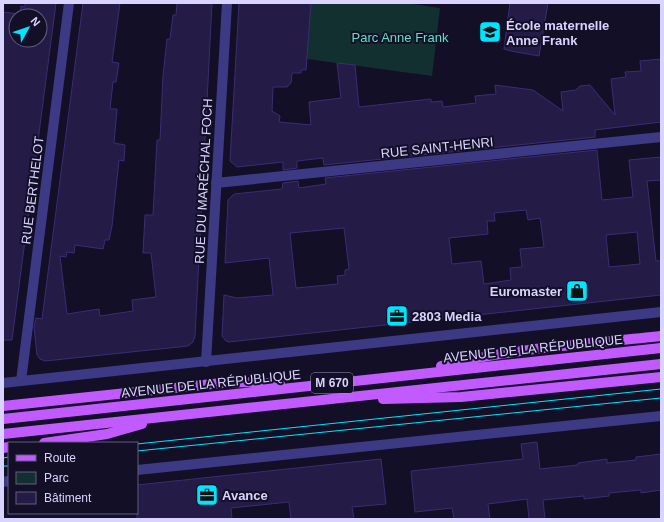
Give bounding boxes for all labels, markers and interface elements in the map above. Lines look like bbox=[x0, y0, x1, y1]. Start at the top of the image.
north arrow bbox=[8, 8, 48, 48]
text: N bbox=[29, 15, 43, 29]
place label: École maternelle Anne Frank bbox=[506, 18, 609, 48]
school or university icon: École maternelle Anne Frank bbox=[477, 19, 503, 45]
park label: Parc Anne Frank bbox=[352, 30, 449, 45]
street label: RUE DU MARÉCHAL FOCH bbox=[192, 98, 215, 264]
street label: RUE SAINT-HENRI bbox=[380, 134, 494, 161]
street label: RUE BERTHELOT bbox=[18, 135, 47, 245]
shop icon: Euromaster bbox=[564, 278, 590, 304]
place label: Euromaster bbox=[490, 284, 562, 299]
office icon: 2803 Media bbox=[384, 303, 410, 329]
place label: 2803 Media bbox=[412, 309, 482, 324]
street label: AVENUE DE LA RÉPUBLIQUE bbox=[443, 332, 624, 365]
street label: AVENUE DE LA RÉPUBLIQUE bbox=[121, 367, 302, 400]
road number: M 670 bbox=[311, 373, 353, 393]
legend bbox=[8, 442, 138, 514]
text: Route bbox=[44, 451, 76, 465]
text: Parc bbox=[44, 471, 69, 485]
office icon: Avance bbox=[194, 482, 220, 508]
place label: Avance bbox=[222, 488, 268, 503]
text: Bâtiment bbox=[44, 491, 92, 505]

